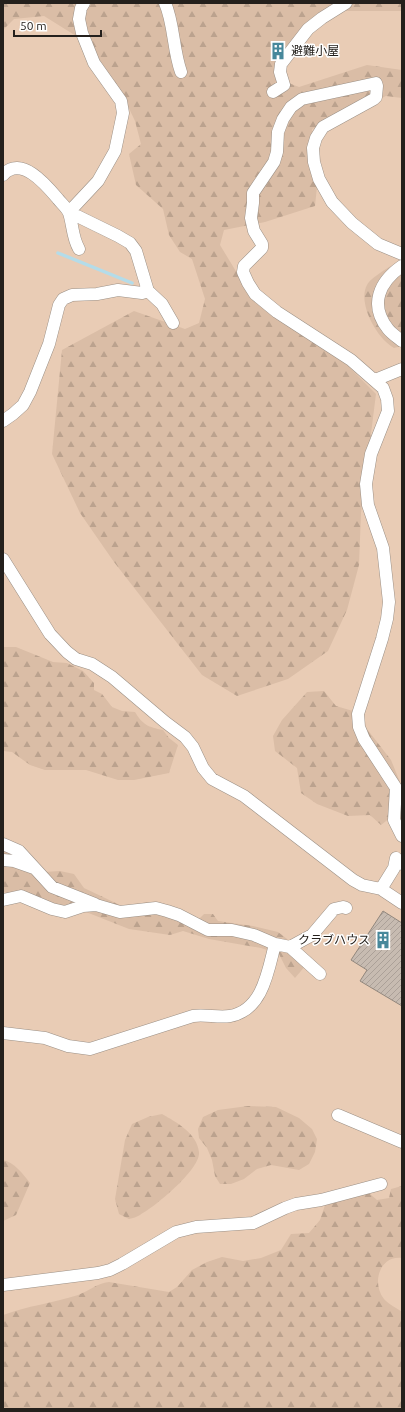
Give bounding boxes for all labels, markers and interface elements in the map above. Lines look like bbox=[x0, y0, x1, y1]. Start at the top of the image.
scale bar bbox=[14, 12, 101, 38]
text: 50 m bbox=[20, 19, 47, 32]
building icon: 避難小屋 bbox=[268, 41, 288, 61]
place label: 避難小屋 bbox=[291, 44, 339, 57]
building icon: クラブハウス bbox=[373, 930, 393, 950]
place label: クラブハウス bbox=[298, 933, 370, 946]

